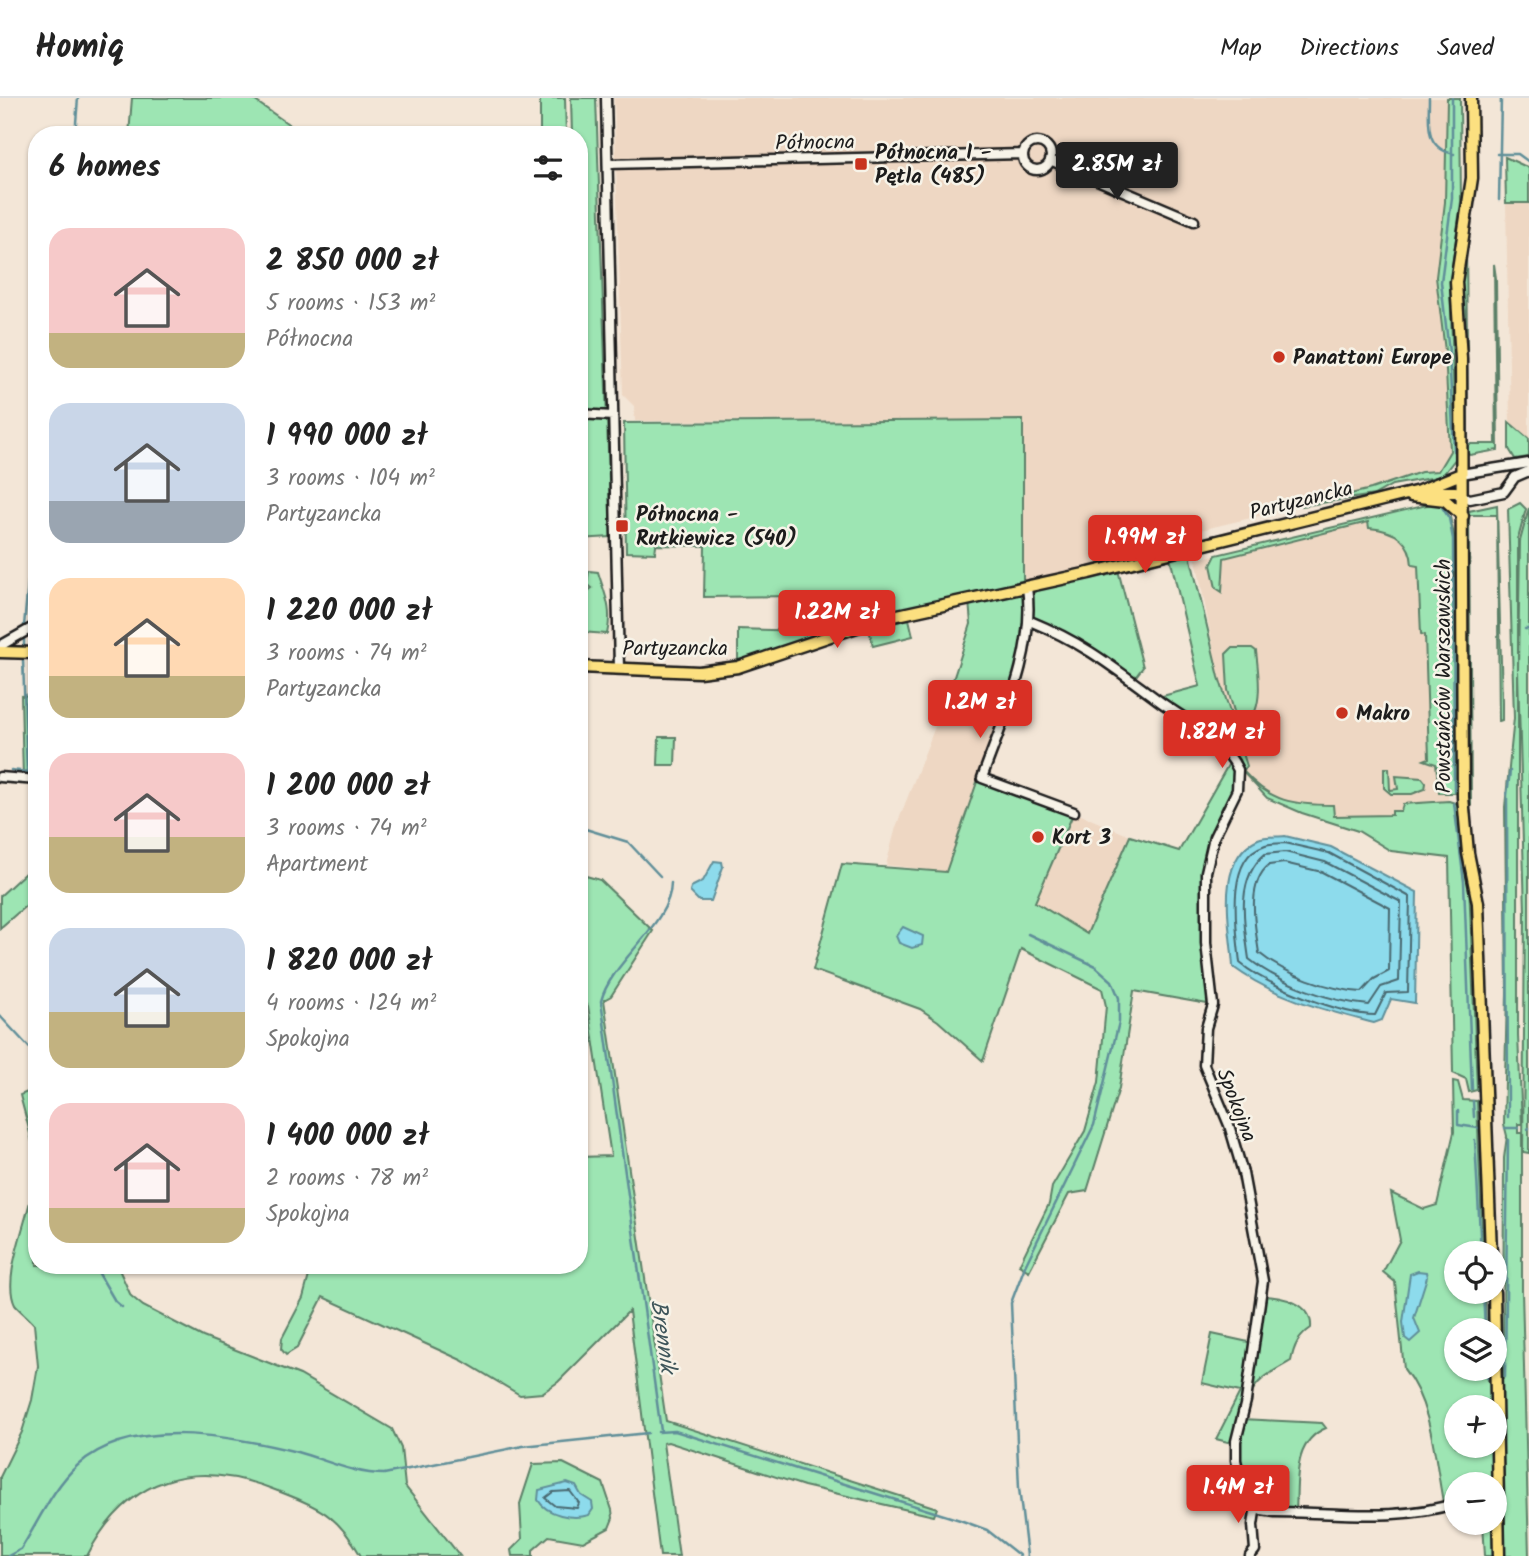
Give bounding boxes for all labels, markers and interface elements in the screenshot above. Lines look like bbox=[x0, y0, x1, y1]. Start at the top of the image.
text: Homiq bbox=[35, 22, 124, 75]
text: Map bbox=[1220, 29, 1262, 68]
text: Directions bbox=[1300, 29, 1399, 68]
text: Saved bbox=[1437, 29, 1494, 68]
street label: Północna bbox=[775, 126, 855, 161]
place label: Północna I - Pętla (485) bbox=[875, 137, 992, 194]
pin: 2.85M zł bbox=[1045, 142, 1189, 202]
text: 6 homes bbox=[49, 144, 161, 192]
text: 2.85M zł bbox=[1072, 147, 1162, 183]
icon: filters bbox=[529, 149, 567, 187]
marker: Północna I - Pętla (485) bbox=[853, 156, 869, 172]
text: 2 850 000 zł bbox=[266, 238, 438, 286]
icon: home bbox=[105, 256, 189, 340]
text: 5 rooms · 153 m² bbox=[266, 286, 435, 322]
text: Północna bbox=[266, 322, 353, 358]
place label: Panattoni Europe bbox=[1293, 342, 1452, 375]
marker: Panattoni Europe bbox=[1271, 349, 1287, 365]
text: 1 990 000 zł bbox=[266, 413, 428, 461]
icon: home bbox=[105, 431, 189, 515]
text: 3 rooms · 104 m² bbox=[266, 461, 435, 497]
street label: Partyzancka bbox=[1246, 473, 1357, 530]
text: Partyzancka bbox=[266, 497, 382, 533]
place label: Północna - Rutkiewicz (540) bbox=[636, 499, 797, 556]
pin: 1.99M zł bbox=[1073, 516, 1217, 575]
marker: Północna - Rutkiewicz (540) bbox=[614, 518, 630, 534]
text: 1.99M zł bbox=[1104, 520, 1186, 556]
street label: Powstańców Warszawskich bbox=[1428, 559, 1461, 793]
text: 1 220 000 zł bbox=[266, 588, 432, 636]
pin: 1.22M zł bbox=[765, 590, 909, 650]
text: 1.22M zł bbox=[794, 595, 880, 631]
icon: home bbox=[105, 606, 189, 690]
street label: Partyzancka bbox=[622, 633, 728, 666]
text: 3 rooms · 74 m² bbox=[266, 636, 427, 672]
text: Partyzancka bbox=[266, 672, 382, 708]
pin: 1.2M zł bbox=[915, 680, 1045, 740]
text: 1.2M zł bbox=[944, 685, 1016, 721]
place label: Makro bbox=[1356, 698, 1411, 731]
marker: Makro bbox=[1334, 705, 1350, 721]
pin: 1.82M zł bbox=[1150, 710, 1294, 770]
text: 1.82M zł bbox=[1179, 715, 1265, 751]
text: 1 200 000 zł bbox=[266, 763, 430, 811]
icon: home bbox=[105, 781, 189, 865]
text: 3 rooms · 74 m² bbox=[266, 811, 427, 847]
place label: Kort 3 bbox=[1052, 822, 1111, 855]
marker: Kort 3 bbox=[1030, 829, 1046, 845]
text: Apartment bbox=[266, 847, 368, 883]
text: 1 820 000 zł bbox=[266, 938, 432, 986]
icon: home bbox=[105, 956, 189, 1040]
text: 4 rooms · 124 m² bbox=[266, 986, 436, 1022]
text: Spokojna bbox=[266, 1022, 350, 1058]
street label: Spokojna bbox=[1206, 1064, 1265, 1147]
text: 1 400 000 zł bbox=[266, 1113, 429, 1161]
icon: home bbox=[105, 1131, 189, 1215]
text: 2 rooms · 78 m² bbox=[266, 1161, 428, 1197]
text: Spokojna bbox=[266, 1197, 350, 1233]
map controls bbox=[1444, 1241, 1507, 1535]
button: locate bbox=[1444, 1241, 1507, 1304]
water label: Brennik bbox=[639, 1297, 685, 1378]
button: layers bbox=[1444, 1318, 1507, 1381]
button: + bbox=[1444, 1395, 1507, 1458]
pin: 1.4M zł bbox=[1173, 1466, 1303, 1525]
text: 1.4M zł bbox=[1202, 1470, 1274, 1506]
button: − bbox=[1444, 1472, 1507, 1535]

